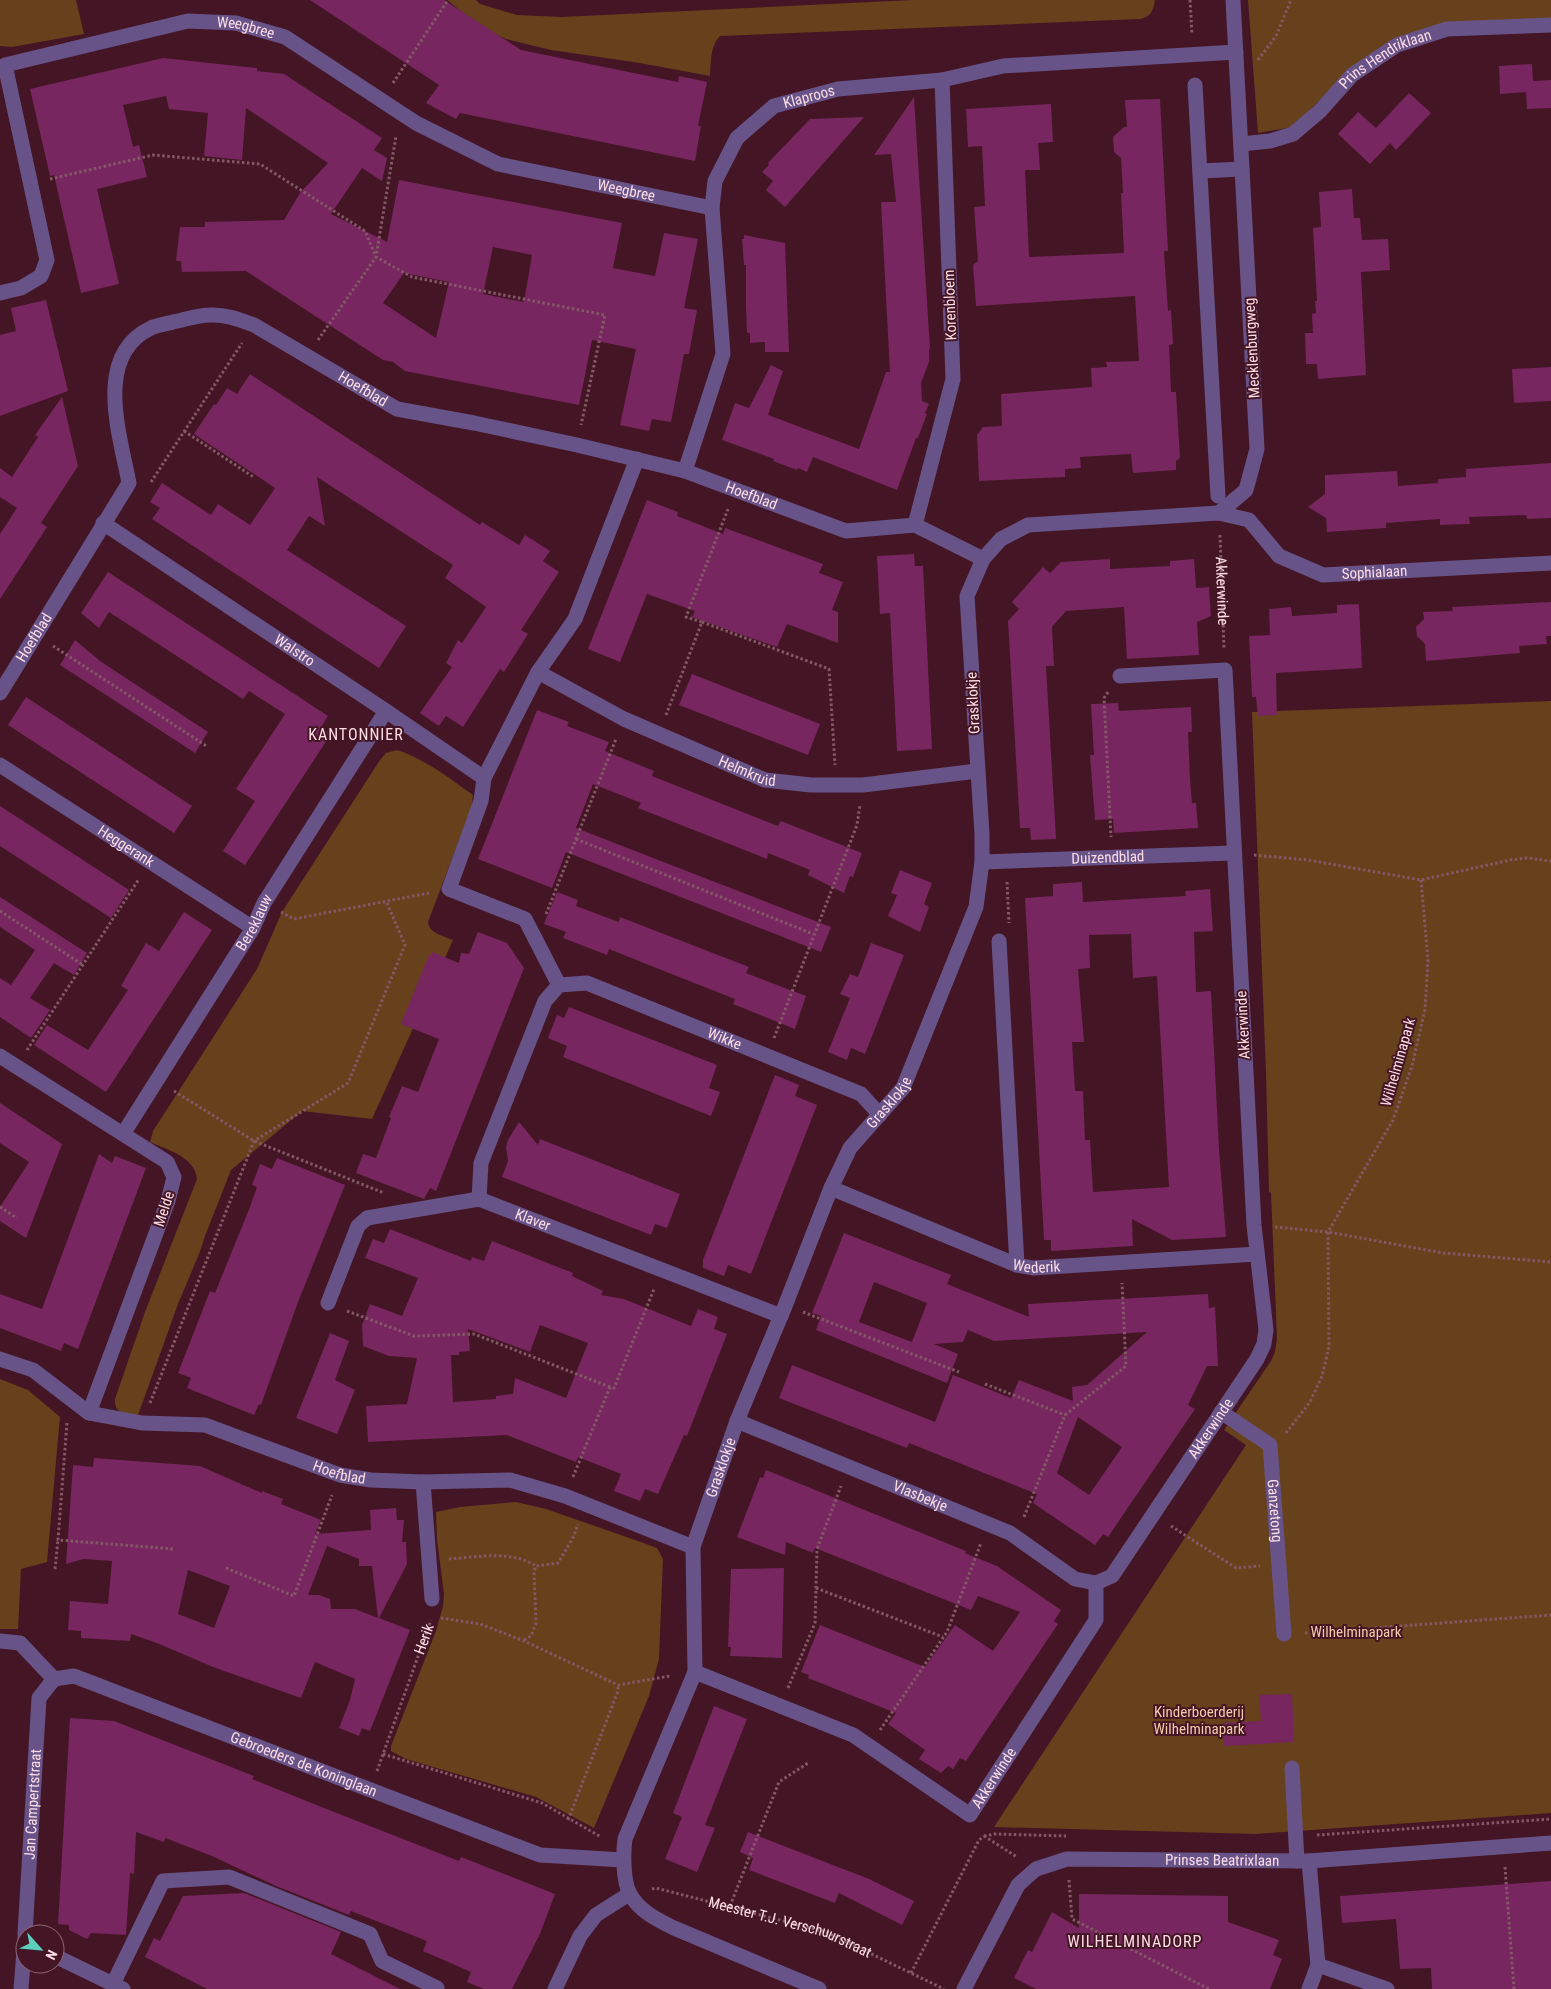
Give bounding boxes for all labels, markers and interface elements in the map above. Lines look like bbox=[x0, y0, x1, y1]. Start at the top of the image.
street label: Weegbree bbox=[217, 13, 277, 43]
street label: Prins Hendriklaan bbox=[1335, 26, 1434, 92]
street label: Klaproos bbox=[781, 81, 837, 112]
street label: Weegbree bbox=[596, 176, 657, 205]
street label: Korenbloem bbox=[940, 269, 960, 341]
street label: Mecklenburgweg bbox=[1240, 297, 1264, 399]
street label: Hoefblad bbox=[335, 368, 391, 410]
street label: Hoefblad bbox=[723, 478, 780, 514]
street label: Akkerwinde bbox=[1212, 556, 1232, 626]
street label: Sophialaan bbox=[1341, 562, 1408, 583]
street label: Hoefblad bbox=[12, 610, 56, 665]
street label: Walstro bbox=[271, 630, 318, 670]
street label: Grasklokje bbox=[962, 672, 984, 734]
district label: KANTONNIER bbox=[308, 725, 404, 744]
street label: Helmkruid bbox=[716, 752, 777, 790]
street label: Heggerank bbox=[94, 821, 158, 871]
street label: Duizendblad bbox=[1071, 847, 1145, 868]
street label: Bereklauw bbox=[232, 891, 276, 954]
street label: Akkerwinde bbox=[1232, 990, 1254, 1060]
street label: Wilhelminapark bbox=[1377, 1015, 1419, 1108]
street label: Wikke bbox=[705, 1024, 744, 1054]
street label: Grasklokje bbox=[863, 1074, 916, 1132]
street label: Melde bbox=[150, 1189, 178, 1229]
street label: Klaver bbox=[512, 1205, 554, 1235]
street label: Wederik bbox=[1011, 1255, 1061, 1277]
street label: Akkerwinde bbox=[1184, 1395, 1237, 1462]
street label: Grasklokje bbox=[702, 1435, 739, 1500]
street label: Hoefblad bbox=[310, 1457, 367, 1488]
street label: Vlasbekje bbox=[890, 1477, 950, 1515]
street label: Ganzetong bbox=[1264, 1479, 1286, 1543]
street label: Herik bbox=[410, 1621, 438, 1657]
park label: Wilhelminapark bbox=[1310, 1623, 1402, 1641]
park label: Kinderboerderij Wilhelminapark bbox=[1153, 1703, 1245, 1738]
street label: Gebroeders de Koninglaan bbox=[228, 1728, 380, 1801]
street label: Akkerwinde bbox=[968, 1744, 1020, 1812]
street label: Jan Campertstraat bbox=[20, 1749, 45, 1860]
street label: Prinses Beatrixlaan bbox=[1165, 1851, 1279, 1870]
street label: Meester T.J. Verschuurstraat bbox=[707, 1893, 875, 1962]
north arrow bbox=[15, 1924, 65, 1974]
district label: WILHELMINADORP bbox=[1068, 1932, 1202, 1951]
text: N bbox=[43, 1947, 61, 1962]

